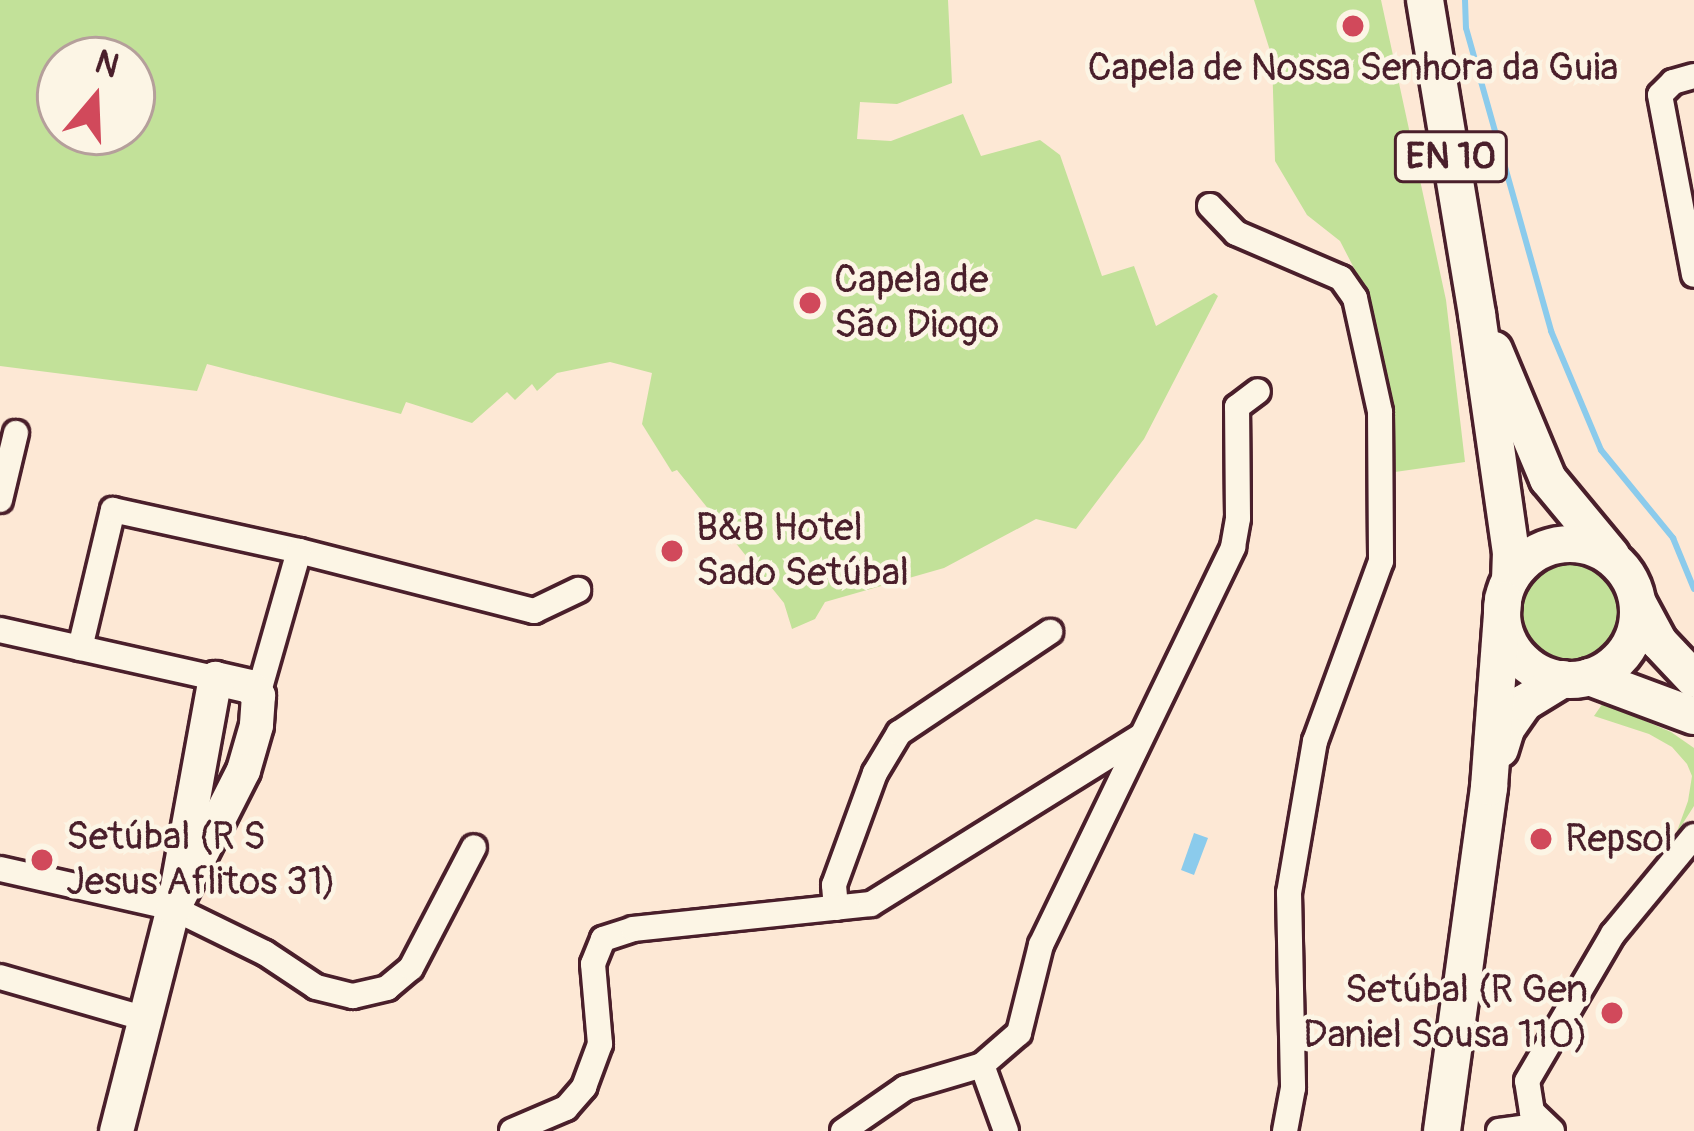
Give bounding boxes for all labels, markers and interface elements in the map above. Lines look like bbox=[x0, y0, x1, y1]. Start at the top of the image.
marker: Capela de Nossa Senhora da Guia bbox=[1340, 13, 1366, 39]
north arrow bbox=[36, 36, 156, 156]
text: N bbox=[90, 41, 124, 87]
place label: Capela de Nossa Senhora da Guia bbox=[1088, 45, 1618, 91]
road number: EN 10 bbox=[1391, 127, 1511, 187]
place label: Capela de São Diogo bbox=[834, 258, 999, 349]
marker: Capela de São Diogo bbox=[797, 290, 823, 316]
place label: B&B Hotel Sado Setúbal bbox=[696, 506, 909, 597]
marker: B&B Hotel Sado Setúbal bbox=[659, 538, 685, 564]
place label: Setúbal (R S Jesus Aflitos 31) bbox=[66, 815, 336, 906]
place label: Repsol bbox=[1565, 816, 1673, 862]
marker: Repsol bbox=[1528, 826, 1554, 852]
marker: Setúbal (R S Jesus Aflitos 31) bbox=[29, 847, 55, 873]
place label: Setúbal (R Gen Daniel Sousa 110) bbox=[1303, 968, 1588, 1059]
marker: Setúbal (R Gen Daniel Sousa 110) bbox=[1599, 1000, 1625, 1026]

